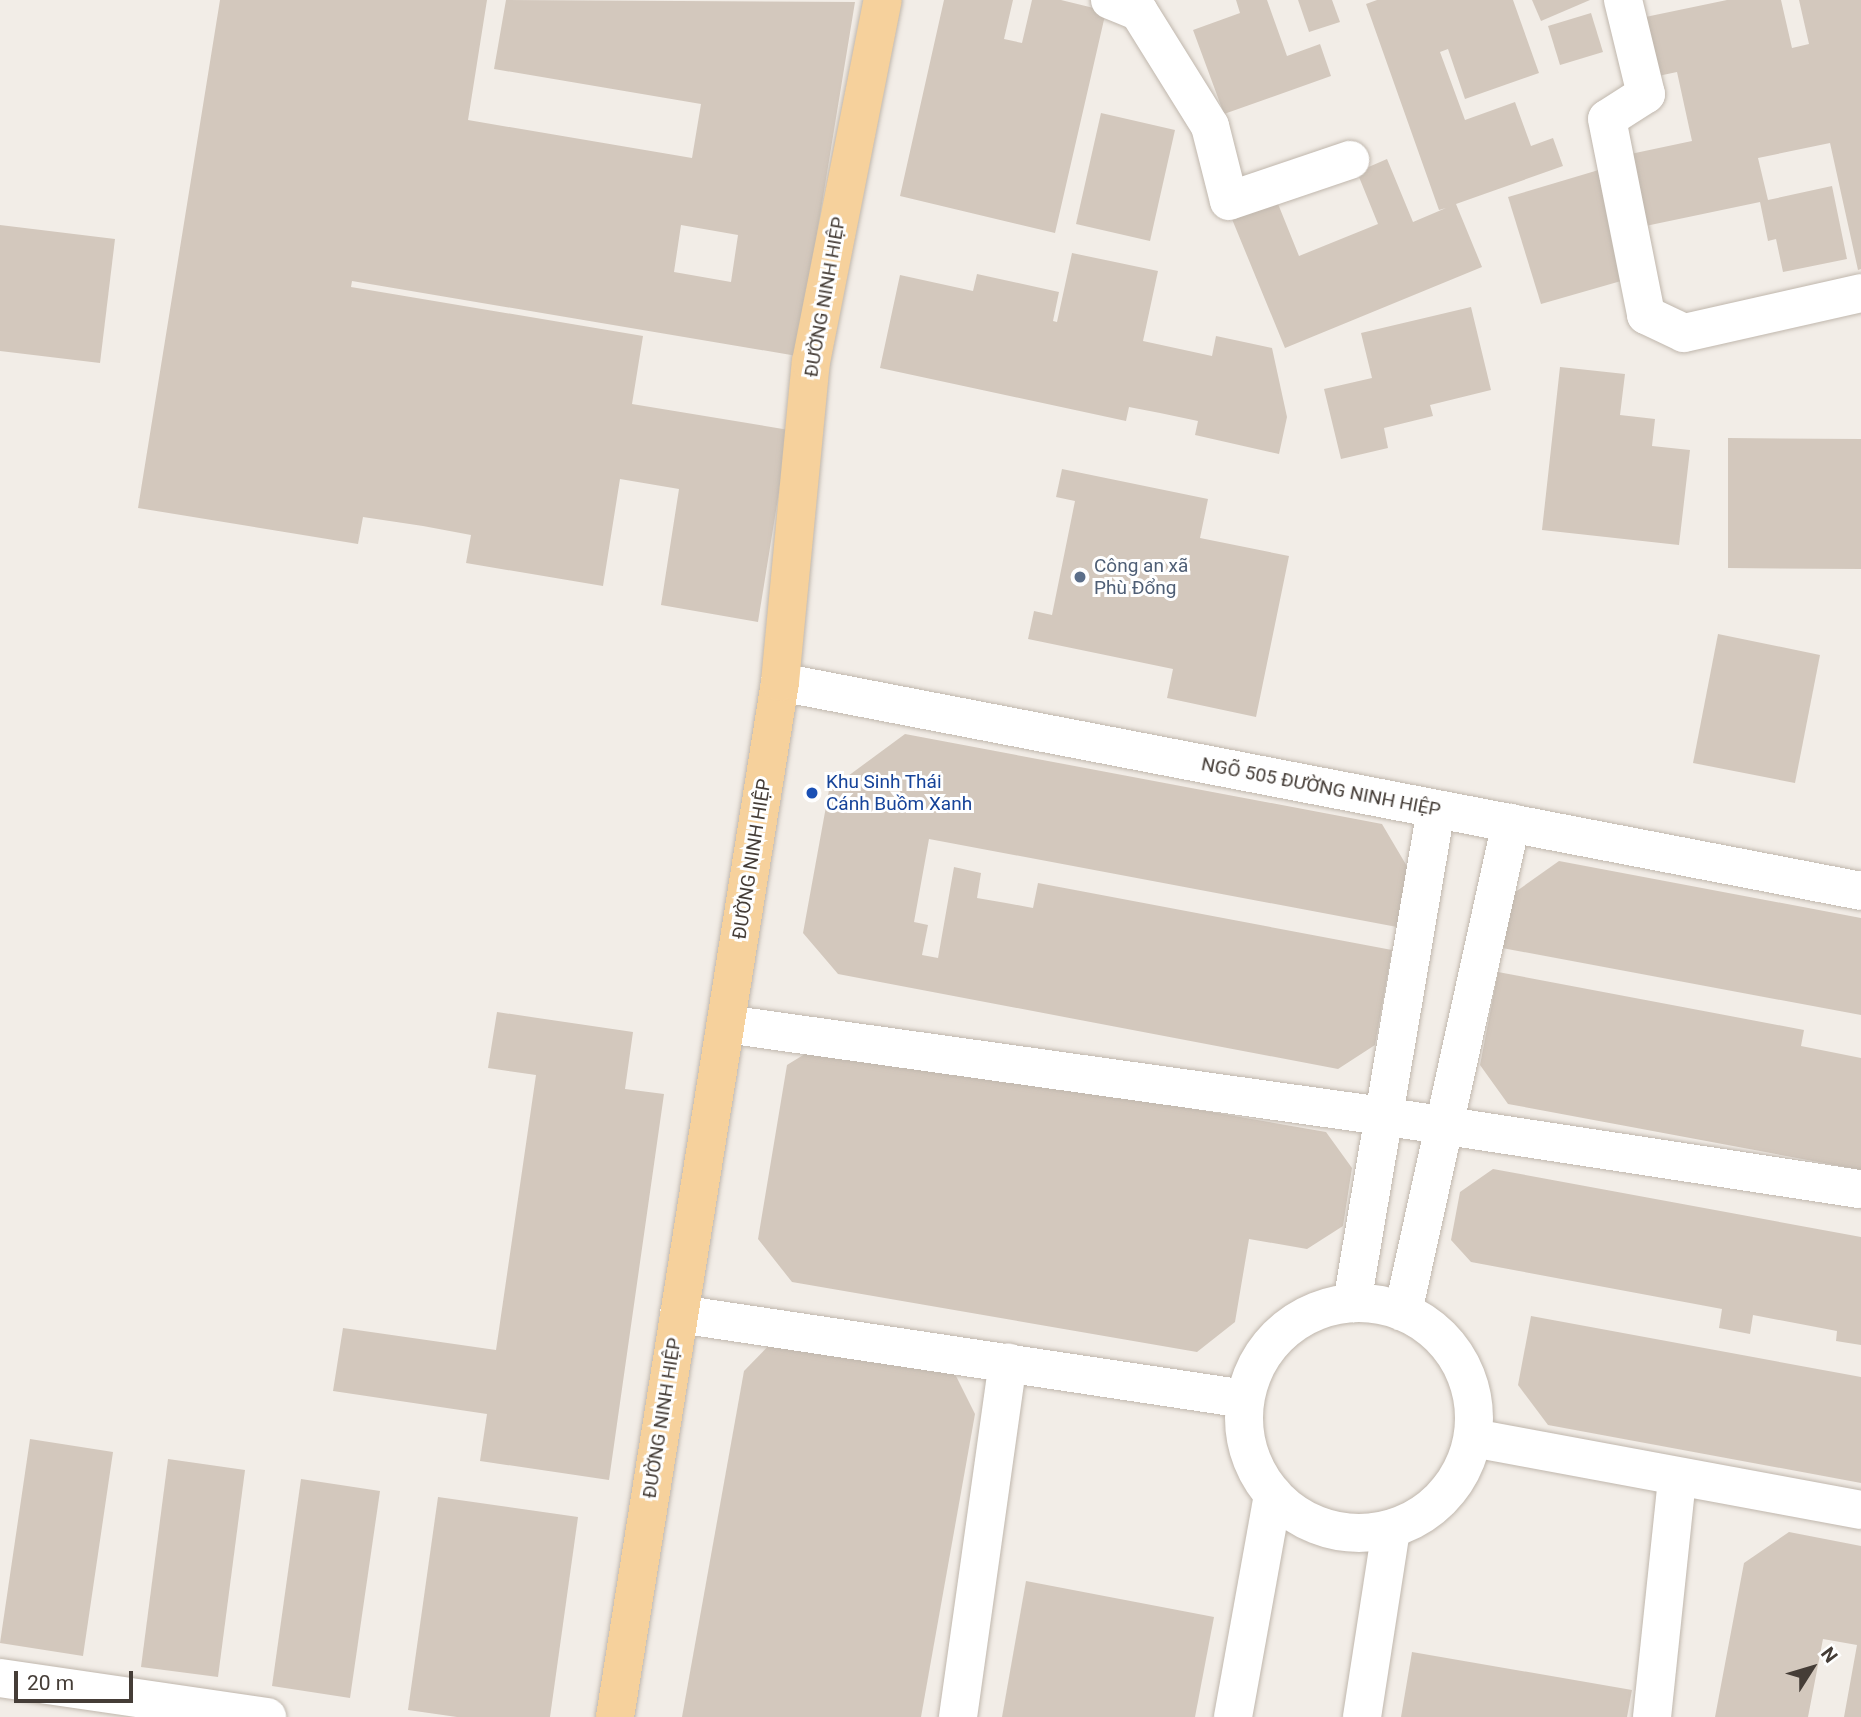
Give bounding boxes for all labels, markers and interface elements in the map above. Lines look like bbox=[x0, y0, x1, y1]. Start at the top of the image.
street label: ĐƯỜNG NINH HIỆP bbox=[800, 215, 850, 379]
place label: Công an xã Phù Đổng bbox=[1094, 555, 1188, 599]
marker: Công an xã Phù Đổng bbox=[1072, 569, 1088, 585]
street label: NGÕ 505 ĐƯỜNG NINH HIỆP bbox=[1199, 753, 1443, 821]
place label: Khu Sinh Thái Cánh Buồm Xanh bbox=[826, 771, 972, 815]
street label: ĐƯỜNG NINH HIỆP bbox=[728, 777, 776, 941]
marker: Khu Sinh Thái Cánh Buồm Xanh bbox=[804, 785, 820, 801]
street label: ĐƯỜNG NINH HIỆP bbox=[638, 1336, 686, 1500]
north arrow bbox=[1777, 1633, 1847, 1703]
text: N bbox=[1816, 1643, 1842, 1667]
scale bar bbox=[18, 1658, 136, 1702]
text: 20 m bbox=[27, 1671, 74, 1695]

